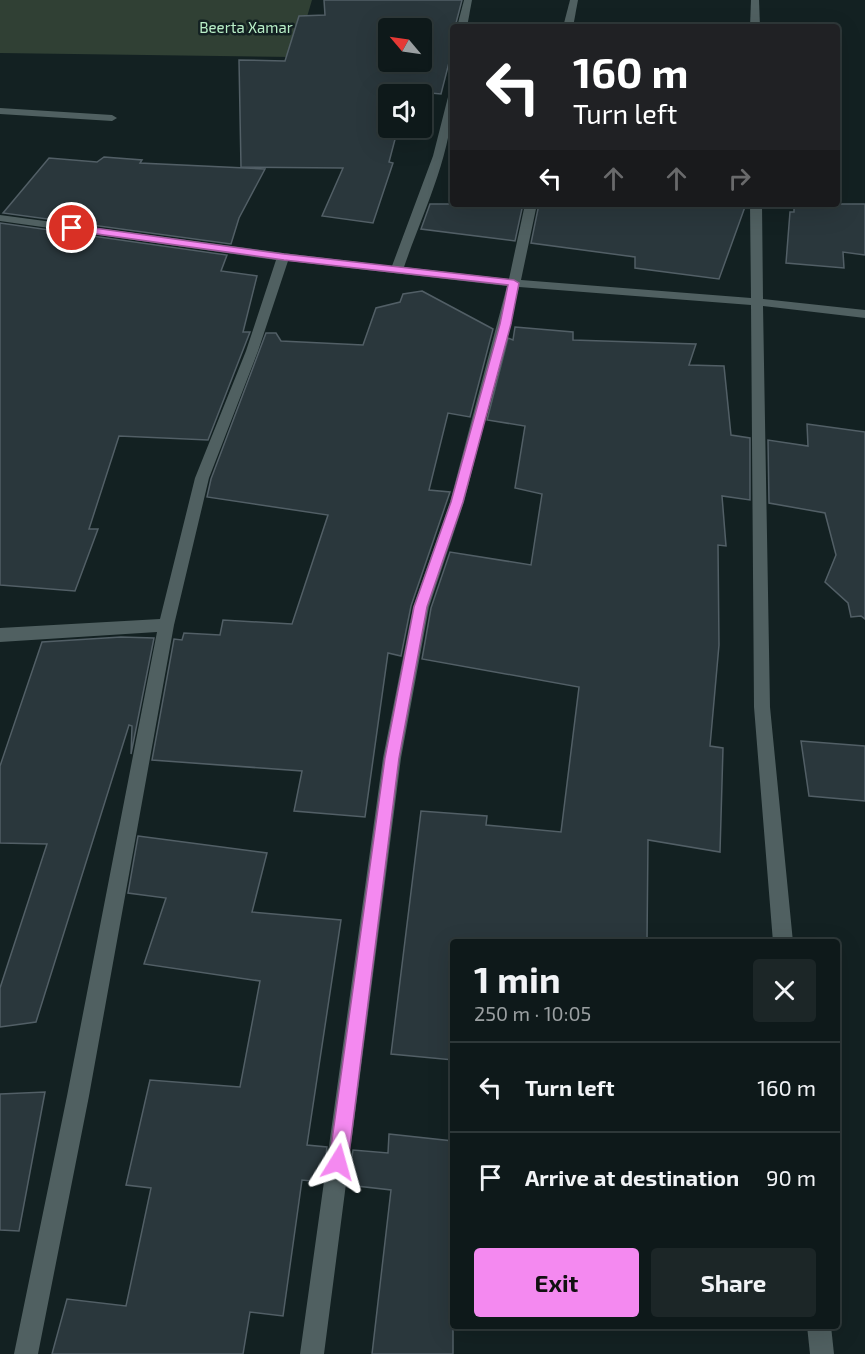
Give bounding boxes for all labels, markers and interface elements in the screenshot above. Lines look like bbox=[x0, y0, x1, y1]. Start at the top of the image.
park label: Beerta Xamar bbox=[199, 18, 293, 36]
north arrow bbox=[378, 18, 432, 72]
map controls bbox=[378, 18, 432, 138]
text: 160 m bbox=[573, 46, 689, 96]
icon: left bbox=[474, 48, 552, 126]
button: sound bbox=[378, 84, 432, 138]
text: Turn left bbox=[573, 97, 677, 129]
icon: left bbox=[534, 162, 567, 195]
icon: ahead bbox=[597, 162, 630, 195]
icon: ahead bbox=[660, 162, 693, 195]
icon: right bbox=[723, 162, 756, 195]
pin bbox=[46, 202, 97, 253]
icon: arrive bbox=[55, 211, 88, 244]
text: 1 min bbox=[474, 957, 561, 1000]
button: close bbox=[753, 959, 816, 1022]
text: 250 m · 10:05 bbox=[474, 1001, 591, 1025]
icon: left bbox=[474, 1071, 507, 1104]
text: Turn left bbox=[525, 1074, 614, 1100]
text: 160 m bbox=[757, 1074, 816, 1100]
position arrow bbox=[306, 1130, 370, 1194]
icon: arrive bbox=[474, 1161, 507, 1194]
text: Arrive at destination bbox=[525, 1164, 739, 1190]
text: 90 m bbox=[766, 1164, 816, 1190]
button: Exit bbox=[474, 1248, 639, 1317]
button: Share bbox=[651, 1248, 816, 1317]

